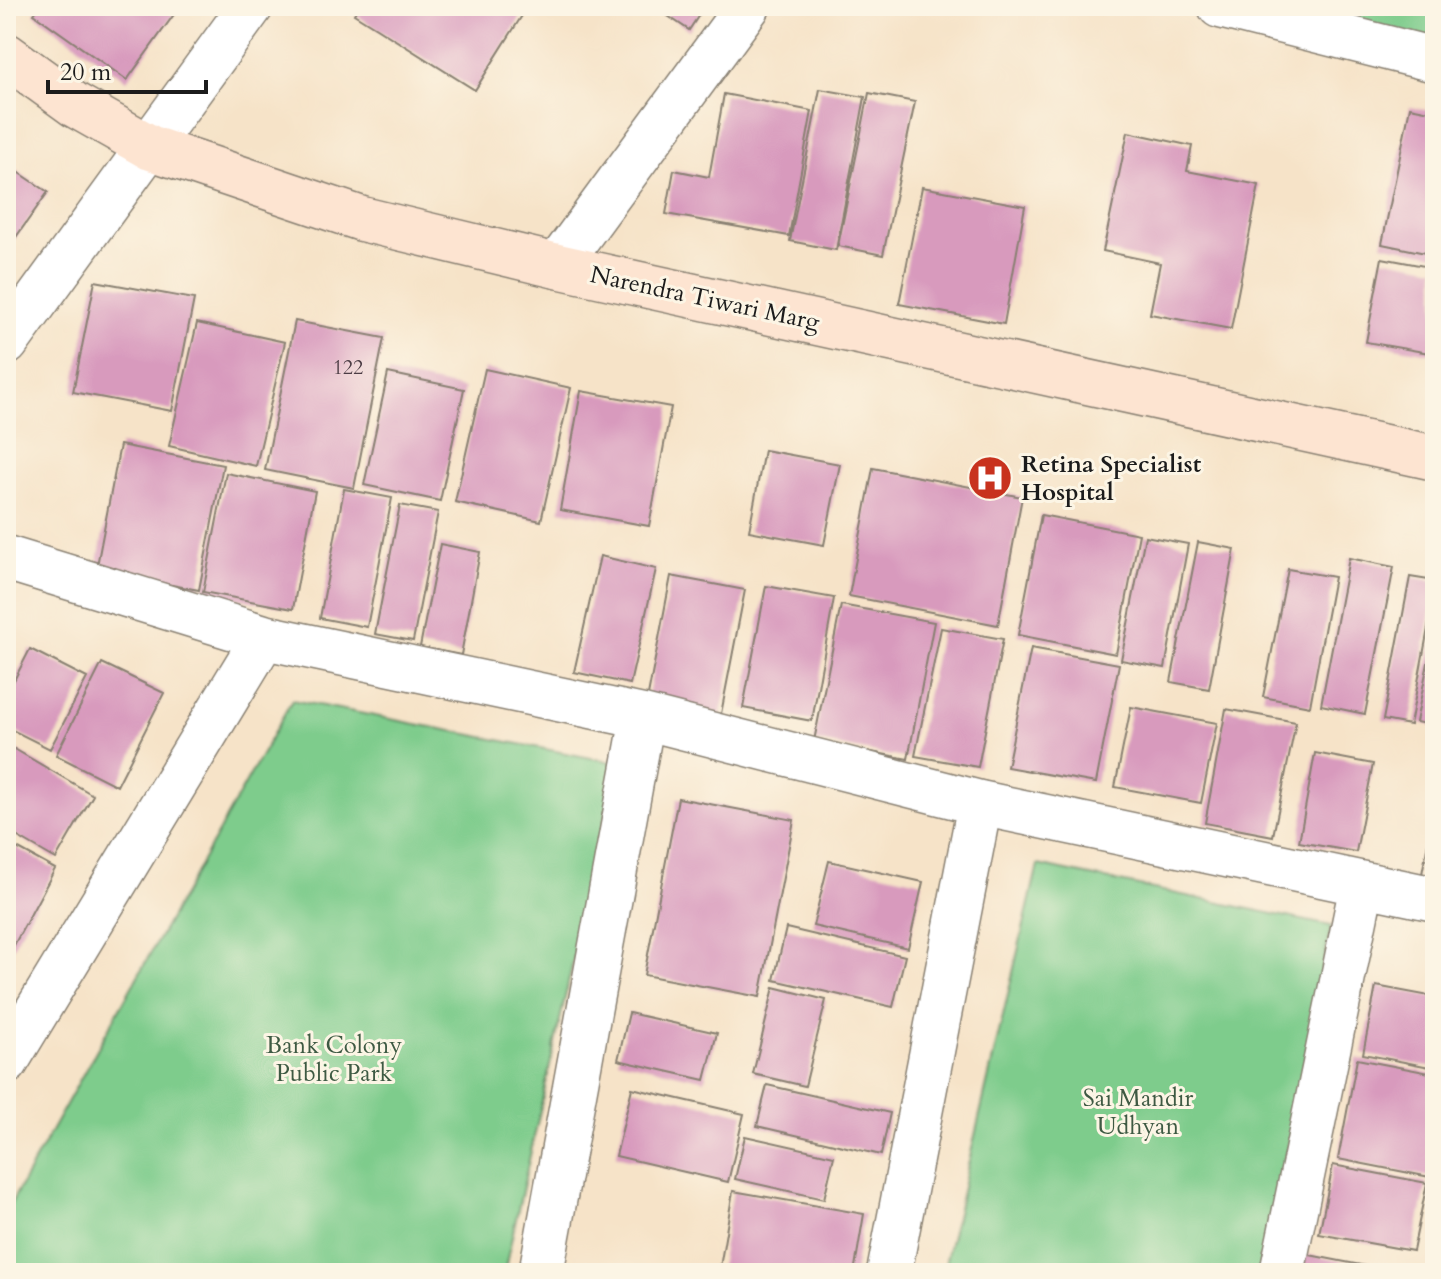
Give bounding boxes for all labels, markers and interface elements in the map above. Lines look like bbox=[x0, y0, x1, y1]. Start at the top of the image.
scale bar bbox=[48, 44, 206, 94]
text: 20 m bbox=[60, 56, 112, 89]
street label: Narendra Tiwari Marg bbox=[587, 258, 823, 339]
house number: 122 bbox=[333, 354, 363, 381]
place label: Retina Specialist Hospital bbox=[1021, 448, 1202, 509]
hospital icon: Retina Specialist Hospital bbox=[966, 454, 1014, 502]
park label: Bank Colony Public Park bbox=[266, 1029, 402, 1090]
park label: Sai Mandir Udhyan bbox=[1083, 1082, 1193, 1143]

